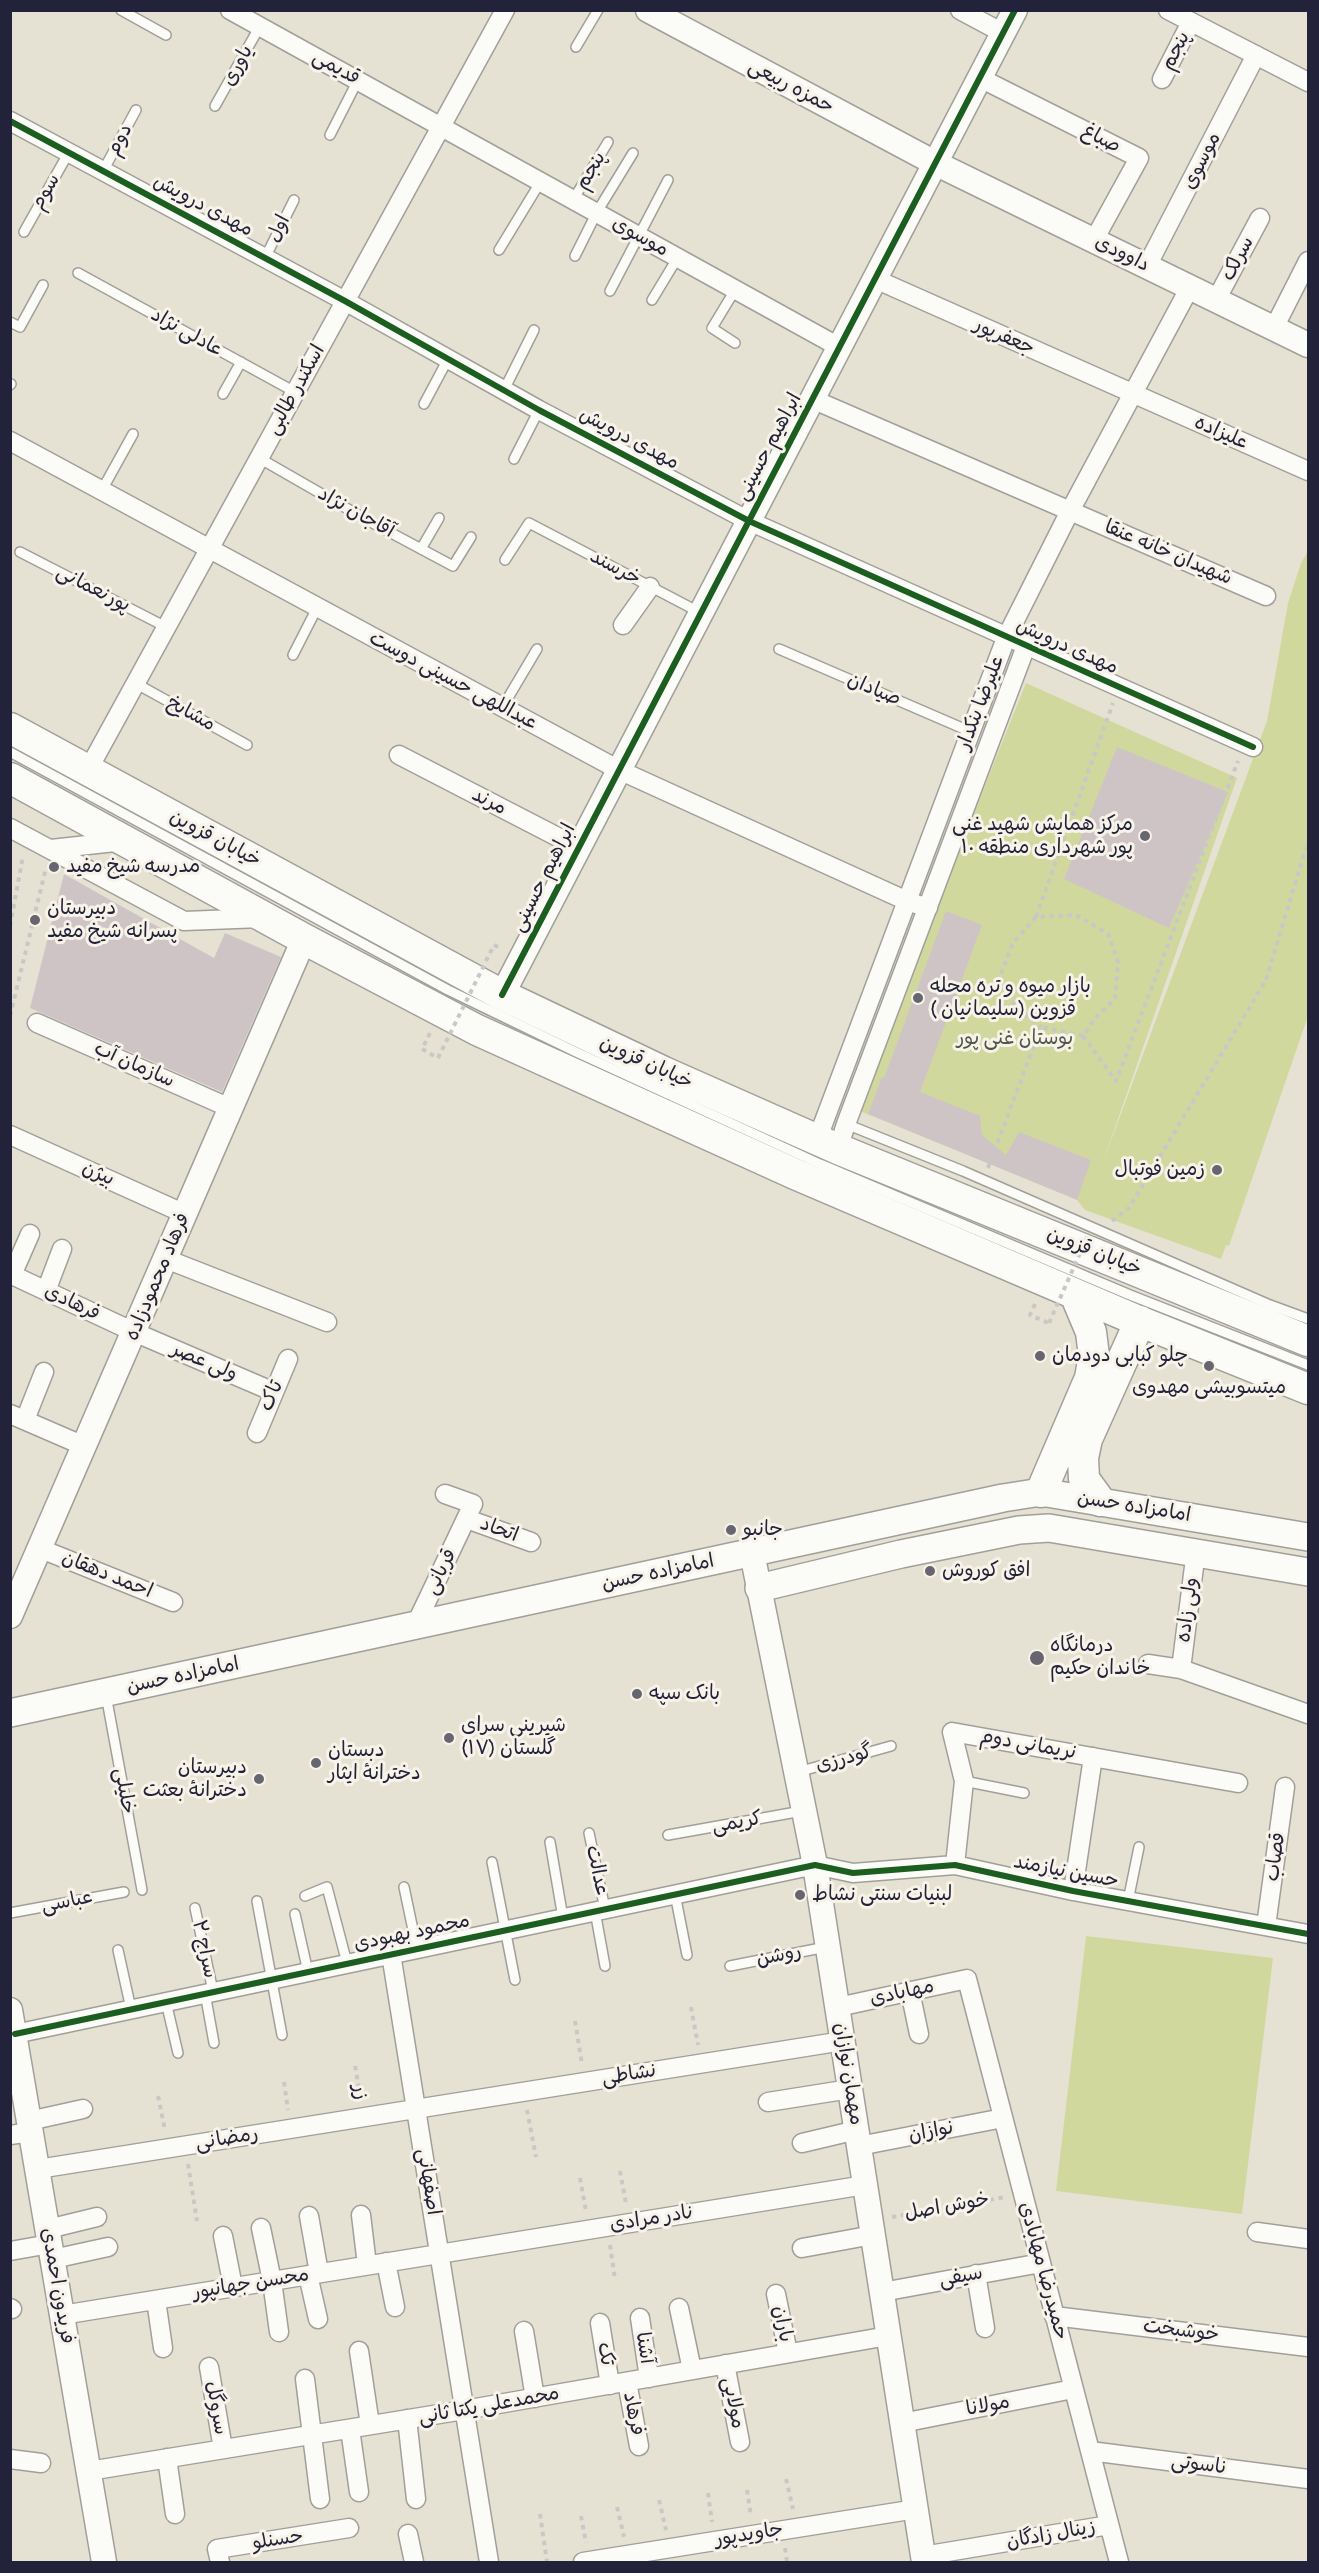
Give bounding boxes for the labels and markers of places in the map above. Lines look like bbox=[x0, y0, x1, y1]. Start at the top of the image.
place label: مرکز همایش شهید غنی پور شهرداری منطقه ۱۰ bbox=[952, 813, 1133, 860]
marker: مرکز همایش شهید غنی پور شهرداری منطقه ۱۰ bbox=[1138, 829, 1152, 843]
place label: مدرسه شیخ مفید bbox=[66, 855, 200, 879]
marker: مدرسه شیخ مفید bbox=[47, 860, 61, 874]
place label: دبیرستان پسرانه شیخ مفید bbox=[47, 897, 178, 944]
marker: دبیرستان پسرانه شیخ مفید bbox=[28, 913, 42, 927]
place label: بازار میوه و تره محله قزوین (سلیمانیان ) bbox=[930, 975, 1091, 1022]
marker: بازار میوه و تره محله قزوین (سلیمانیان ) bbox=[911, 991, 925, 1005]
place label: زمین فوتبال bbox=[1114, 1158, 1205, 1182]
marker: زمین فوتبال bbox=[1210, 1163, 1224, 1177]
place label: چلو کبابی دودمان bbox=[1052, 1344, 1188, 1368]
marker: چلو کبابی دودمان bbox=[1033, 1349, 1047, 1363]
marker: میتسوبیشی مهدوی bbox=[1202, 1359, 1216, 1373]
place label: میتسوبیشی مهدوی bbox=[1132, 1376, 1286, 1400]
place label: جانبو bbox=[743, 1518, 783, 1542]
marker: جانبو bbox=[724, 1523, 738, 1537]
place label: افق کوروش bbox=[942, 1559, 1030, 1583]
marker: افق کوروش bbox=[923, 1564, 937, 1578]
place label: درمانگاه خاندان حکیم bbox=[1050, 1634, 1150, 1681]
marker: درمانگاه خاندان حکیم bbox=[1028, 1649, 1046, 1667]
place label: بانک سپه bbox=[649, 1682, 720, 1706]
marker: بانک سپه bbox=[630, 1687, 644, 1701]
place label: شیرینی سرای گلستان (۱۷) bbox=[461, 1714, 566, 1761]
marker: شیرینی سرای گلستان (۱۷) bbox=[442, 1731, 456, 1745]
place label: دبستان دخترانهٔ ایثار bbox=[328, 1739, 421, 1786]
place label: دبیرستان دخترانهٔ بعثت bbox=[143, 1756, 247, 1803]
marker: دبستان دخترانهٔ ایثار bbox=[309, 1756, 323, 1770]
marker: دبیرستان دخترانهٔ بعثت bbox=[252, 1772, 266, 1786]
place label: لبنیات سنتی نشاط bbox=[812, 1883, 952, 1907]
marker: لبنیات سنتی نشاط bbox=[793, 1888, 807, 1902]

